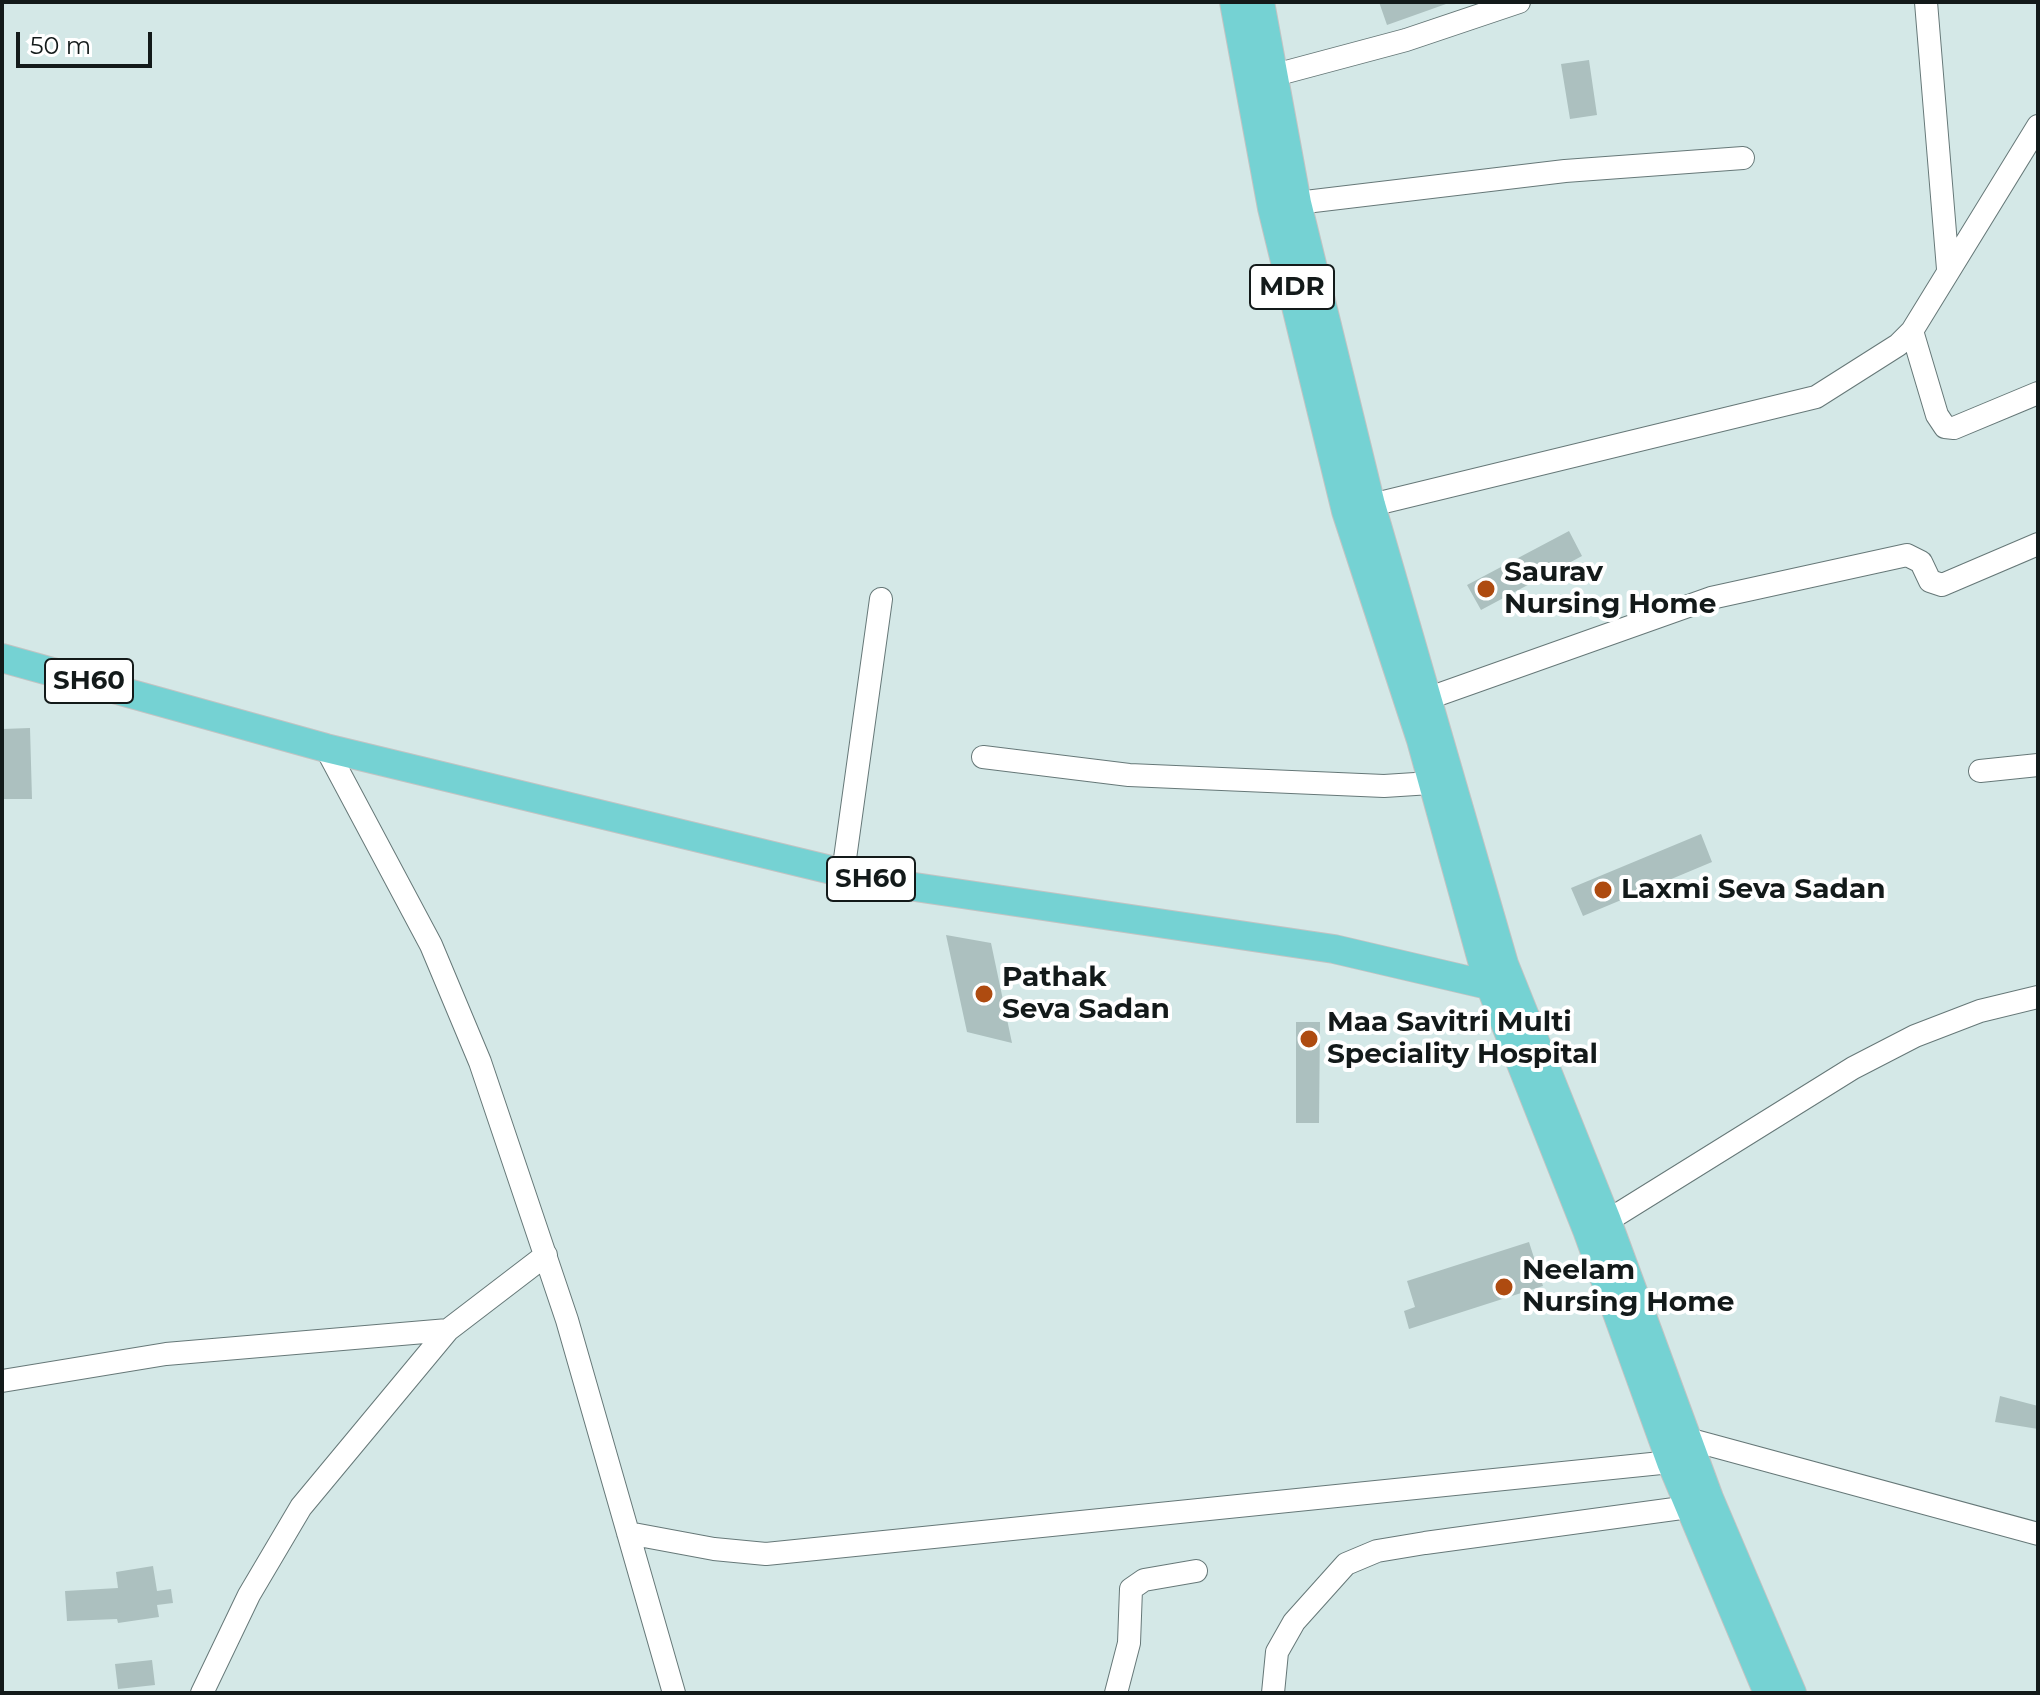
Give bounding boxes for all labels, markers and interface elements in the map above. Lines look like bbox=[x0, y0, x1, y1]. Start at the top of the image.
scale bar bbox=[20, 16, 156, 66]
text: 50 m bbox=[30, 31, 91, 60]
road number: MDR bbox=[1250, 265, 1334, 309]
place label: Saurav Nursing Home bbox=[1504, 556, 1716, 622]
marker: Saurav Nursing Home bbox=[1475, 578, 1497, 600]
road number: SH60 bbox=[45, 659, 133, 703]
road number: SH60 bbox=[827, 857, 915, 901]
place label: Laxmi Seva Sadan bbox=[1621, 873, 1886, 907]
marker: Laxmi Seva Sadan bbox=[1592, 879, 1614, 901]
place label: Pathak Seva Sadan bbox=[1002, 961, 1170, 1027]
marker: Pathak Seva Sadan bbox=[973, 983, 995, 1005]
place label: Maa Savitri Multi Speciality Hospital bbox=[1327, 1006, 1598, 1072]
marker: Maa Savitri Multi Speciality Hospital bbox=[1298, 1028, 1320, 1050]
place label: Neelam Nursing Home bbox=[1522, 1254, 1734, 1320]
marker: Neelam Nursing Home bbox=[1493, 1276, 1515, 1298]

